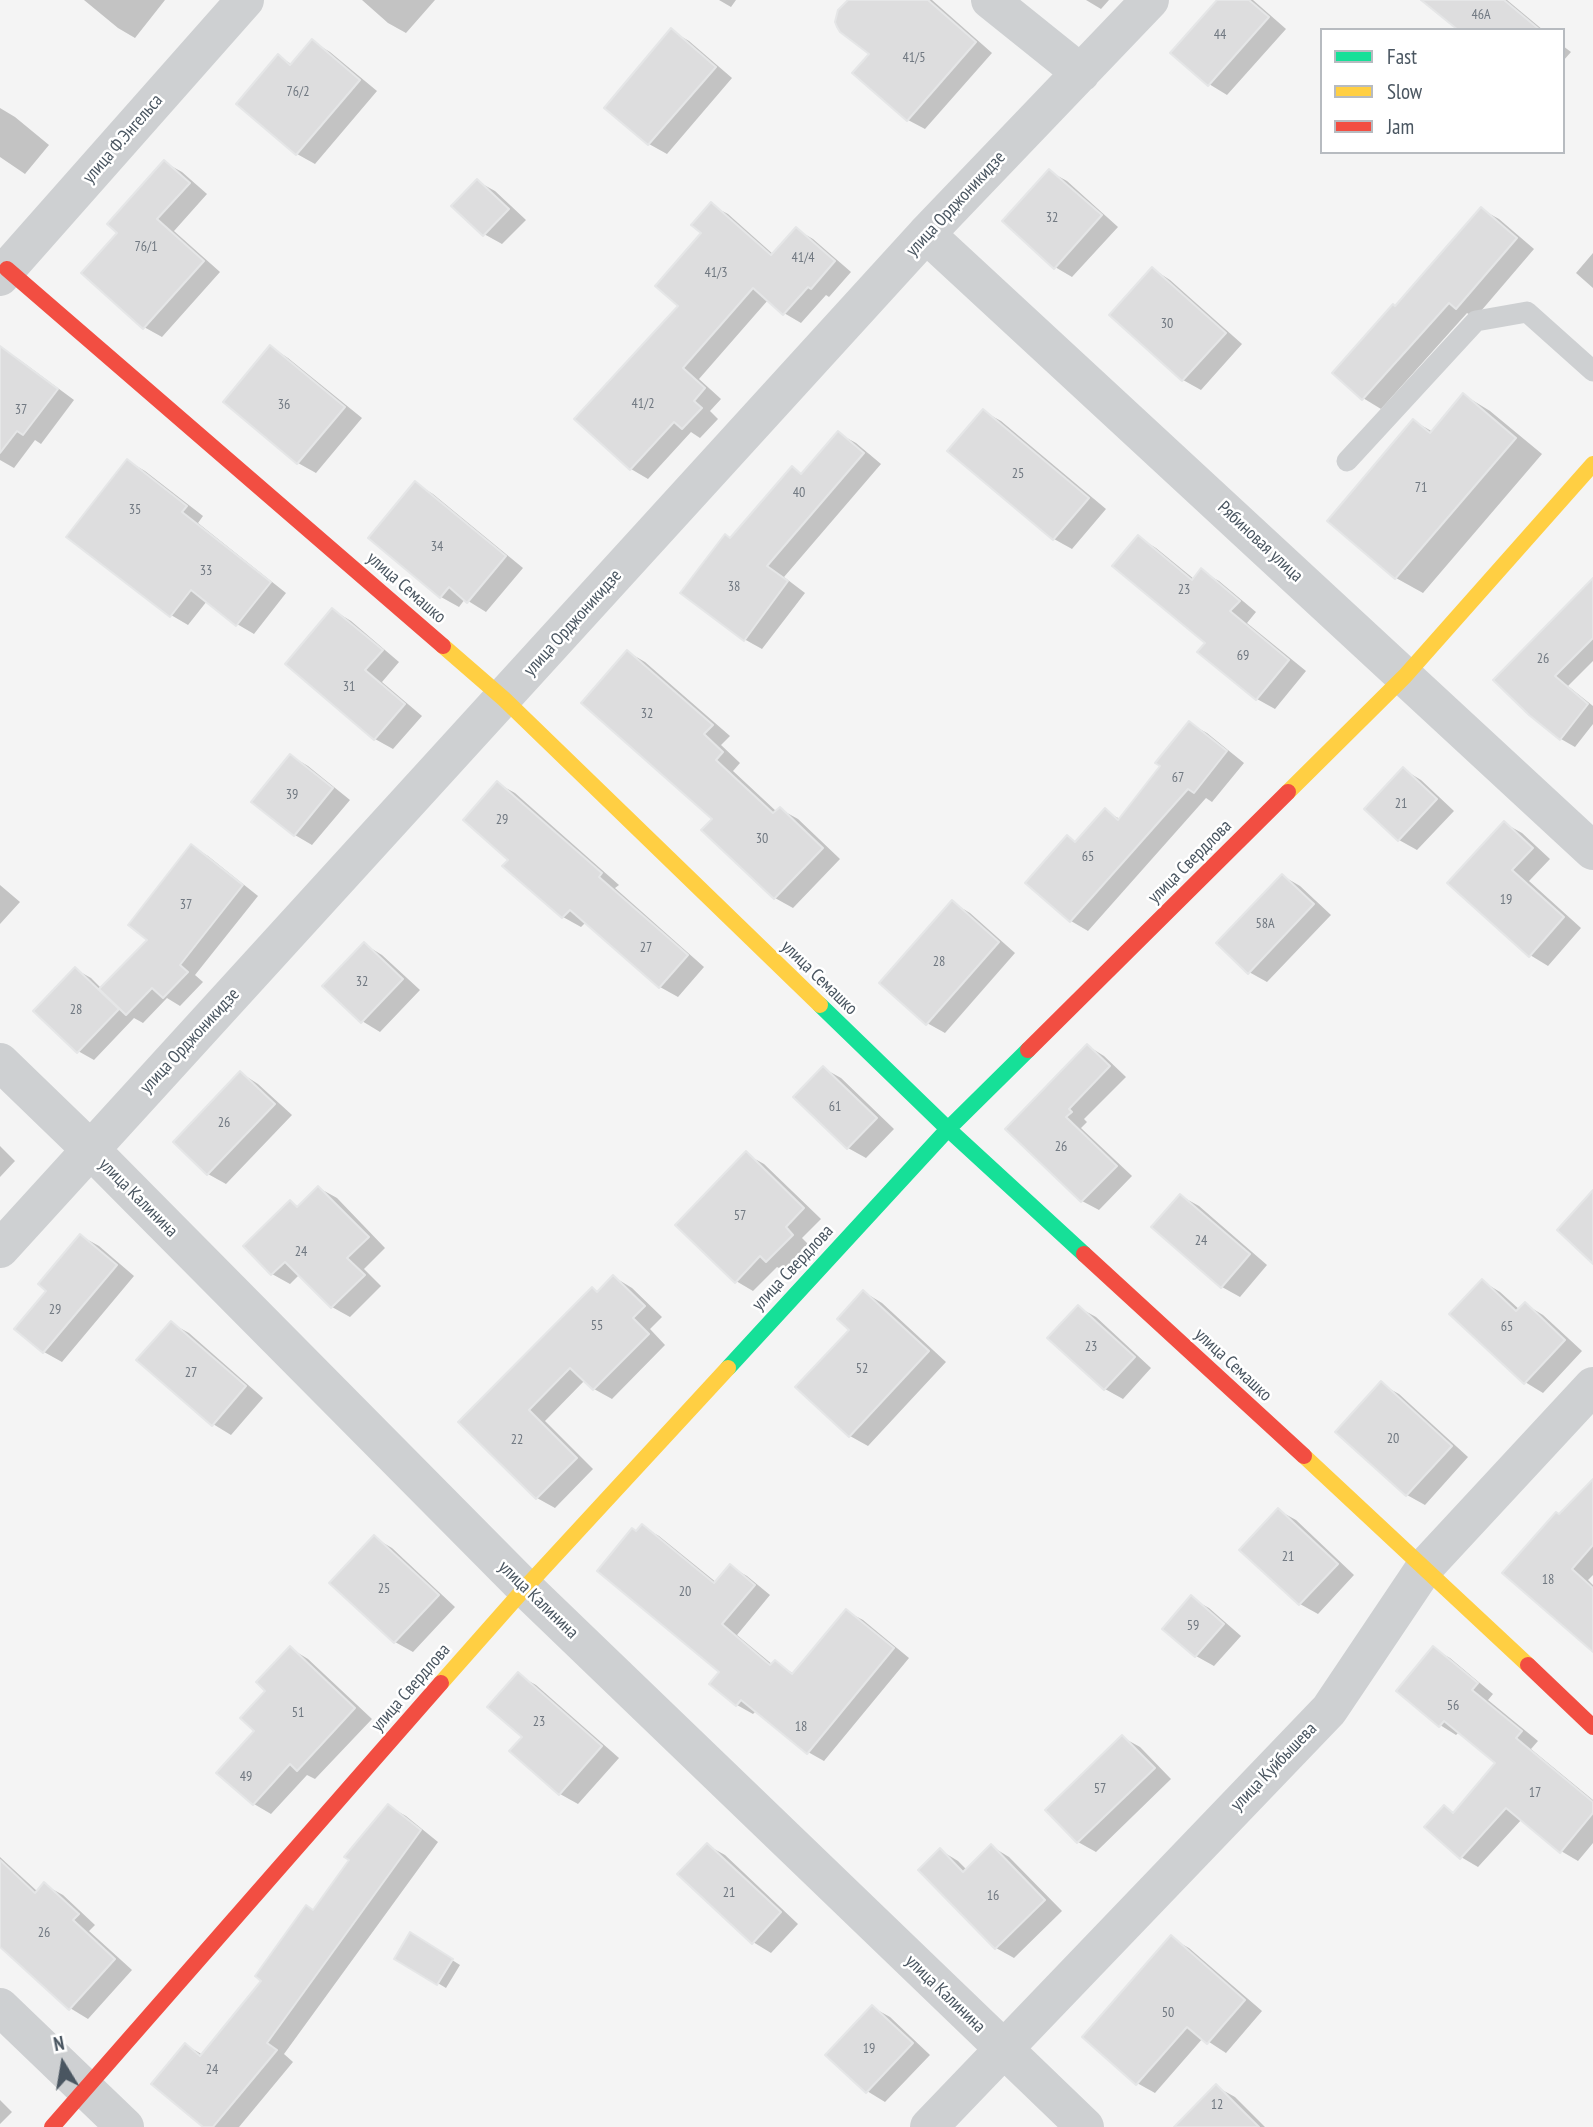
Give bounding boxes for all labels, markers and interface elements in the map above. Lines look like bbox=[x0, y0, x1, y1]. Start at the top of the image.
house number: 46А bbox=[1471, 7, 1491, 23]
house number: 44 bbox=[1214, 27, 1226, 43]
legend bbox=[1320, 28, 1565, 154]
text: Fast bbox=[1387, 43, 1417, 70]
house number: 41/5 bbox=[902, 50, 926, 66]
text: Slow bbox=[1387, 78, 1422, 105]
house number: 76/2 bbox=[286, 84, 310, 100]
street label: улица Ф.Энгельса bbox=[78, 90, 168, 188]
text: Jam bbox=[1387, 113, 1414, 140]
street label: улица Орджоникидзе bbox=[902, 147, 1010, 261]
house number: 32 bbox=[1046, 210, 1058, 226]
house number: 76/1 bbox=[134, 239, 158, 255]
house number: 41/4 bbox=[791, 250, 815, 266]
house number: 41/3 bbox=[704, 265, 728, 281]
house number: 30 bbox=[1161, 316, 1173, 332]
house number: 41/2 bbox=[631, 396, 655, 412]
house number: 36 bbox=[278, 397, 290, 413]
house number: 37 bbox=[15, 402, 27, 418]
house number: 25 bbox=[1012, 466, 1024, 482]
house number: 71 bbox=[1415, 480, 1427, 496]
house number: 40 bbox=[793, 485, 805, 501]
street label: Рябиновая улица bbox=[1213, 497, 1307, 587]
house number: 35 bbox=[129, 502, 141, 518]
house number: 34 bbox=[431, 539, 443, 555]
street label: улица Семашко bbox=[362, 548, 450, 628]
house number: 33 bbox=[200, 563, 212, 579]
street label: улица Орджоникидзе bbox=[520, 565, 626, 681]
house number: 38 bbox=[728, 579, 740, 595]
house number: 23 bbox=[1178, 582, 1190, 598]
house number: 69 bbox=[1237, 648, 1249, 664]
house number: 26 bbox=[1537, 651, 1549, 667]
house number: 31 bbox=[343, 679, 355, 695]
house number: 32 bbox=[641, 706, 653, 722]
house number: 67 bbox=[1172, 770, 1184, 786]
house number: 39 bbox=[286, 787, 298, 803]
house number: 21 bbox=[1395, 796, 1407, 812]
house number: 29 bbox=[496, 812, 508, 828]
street label: улица Свердлова bbox=[1144, 816, 1236, 908]
house number: 30 bbox=[756, 831, 768, 847]
house number: 65 bbox=[1082, 849, 1094, 865]
house number: 19 bbox=[1500, 892, 1512, 908]
house number: 37 bbox=[180, 897, 192, 913]
house number: 58А bbox=[1255, 916, 1275, 932]
street label: улица Семашко bbox=[776, 936, 862, 1020]
house number: 27 bbox=[640, 940, 652, 956]
house number: 28 bbox=[933, 954, 945, 970]
house number: 32 bbox=[356, 974, 368, 990]
street label: улица Орджоникидзе bbox=[136, 984, 244, 1098]
house number: 28 bbox=[70, 1002, 82, 1018]
house number: 61 bbox=[829, 1099, 841, 1115]
house number: 26 bbox=[218, 1115, 230, 1131]
house number: 26 bbox=[1055, 1139, 1067, 1155]
street label: улица Калинина bbox=[94, 1154, 182, 1242]
house number: 57 bbox=[734, 1208, 746, 1224]
street label: улица Свердлова bbox=[748, 1221, 838, 1315]
house number: 24 bbox=[1195, 1233, 1207, 1249]
house number: 24 bbox=[295, 1244, 307, 1260]
house number: 29 bbox=[49, 1302, 61, 1318]
house number: 55 bbox=[591, 1318, 603, 1334]
house number: 65 bbox=[1501, 1319, 1513, 1335]
street label: улица Семашко bbox=[1190, 1324, 1276, 1406]
house number: 23 bbox=[1085, 1339, 1097, 1355]
house number: 52 bbox=[856, 1361, 868, 1377]
house number: 27 bbox=[185, 1365, 197, 1381]
house number: 20 bbox=[1387, 1431, 1399, 1447]
house number: 22 bbox=[511, 1432, 523, 1448]
house number: 21 bbox=[1282, 1549, 1294, 1565]
street label: улица Калинина bbox=[494, 1557, 582, 1643]
house number: 18 bbox=[1542, 1572, 1554, 1588]
house number: 25 bbox=[378, 1581, 390, 1597]
house number: 20 bbox=[679, 1584, 691, 1600]
house number: 59 bbox=[1187, 1618, 1199, 1634]
street label: улица Свердлова bbox=[367, 1640, 455, 1736]
house number: 56 bbox=[1447, 1698, 1459, 1714]
house number: 51 bbox=[292, 1705, 304, 1721]
house number: 23 bbox=[533, 1714, 545, 1730]
street label: улица Куйбышева bbox=[1227, 1718, 1321, 1816]
house number: 18 bbox=[795, 1719, 807, 1735]
house number: 49 bbox=[240, 1769, 252, 1785]
house number: 57 bbox=[1094, 1781, 1106, 1797]
house number: 17 bbox=[1529, 1785, 1541, 1801]
house number: 21 bbox=[723, 1885, 735, 1901]
house number: 16 bbox=[987, 1888, 999, 1904]
house number: 26 bbox=[38, 1925, 50, 1941]
street label: улица Калинина bbox=[901, 1951, 989, 2037]
house number: 50 bbox=[1162, 2005, 1174, 2021]
north arrow bbox=[28, 2029, 98, 2099]
text: N bbox=[52, 2031, 66, 2056]
house number: 19 bbox=[863, 2041, 875, 2057]
house number: 24 bbox=[206, 2062, 218, 2078]
house number: 12 bbox=[1211, 2097, 1223, 2113]

